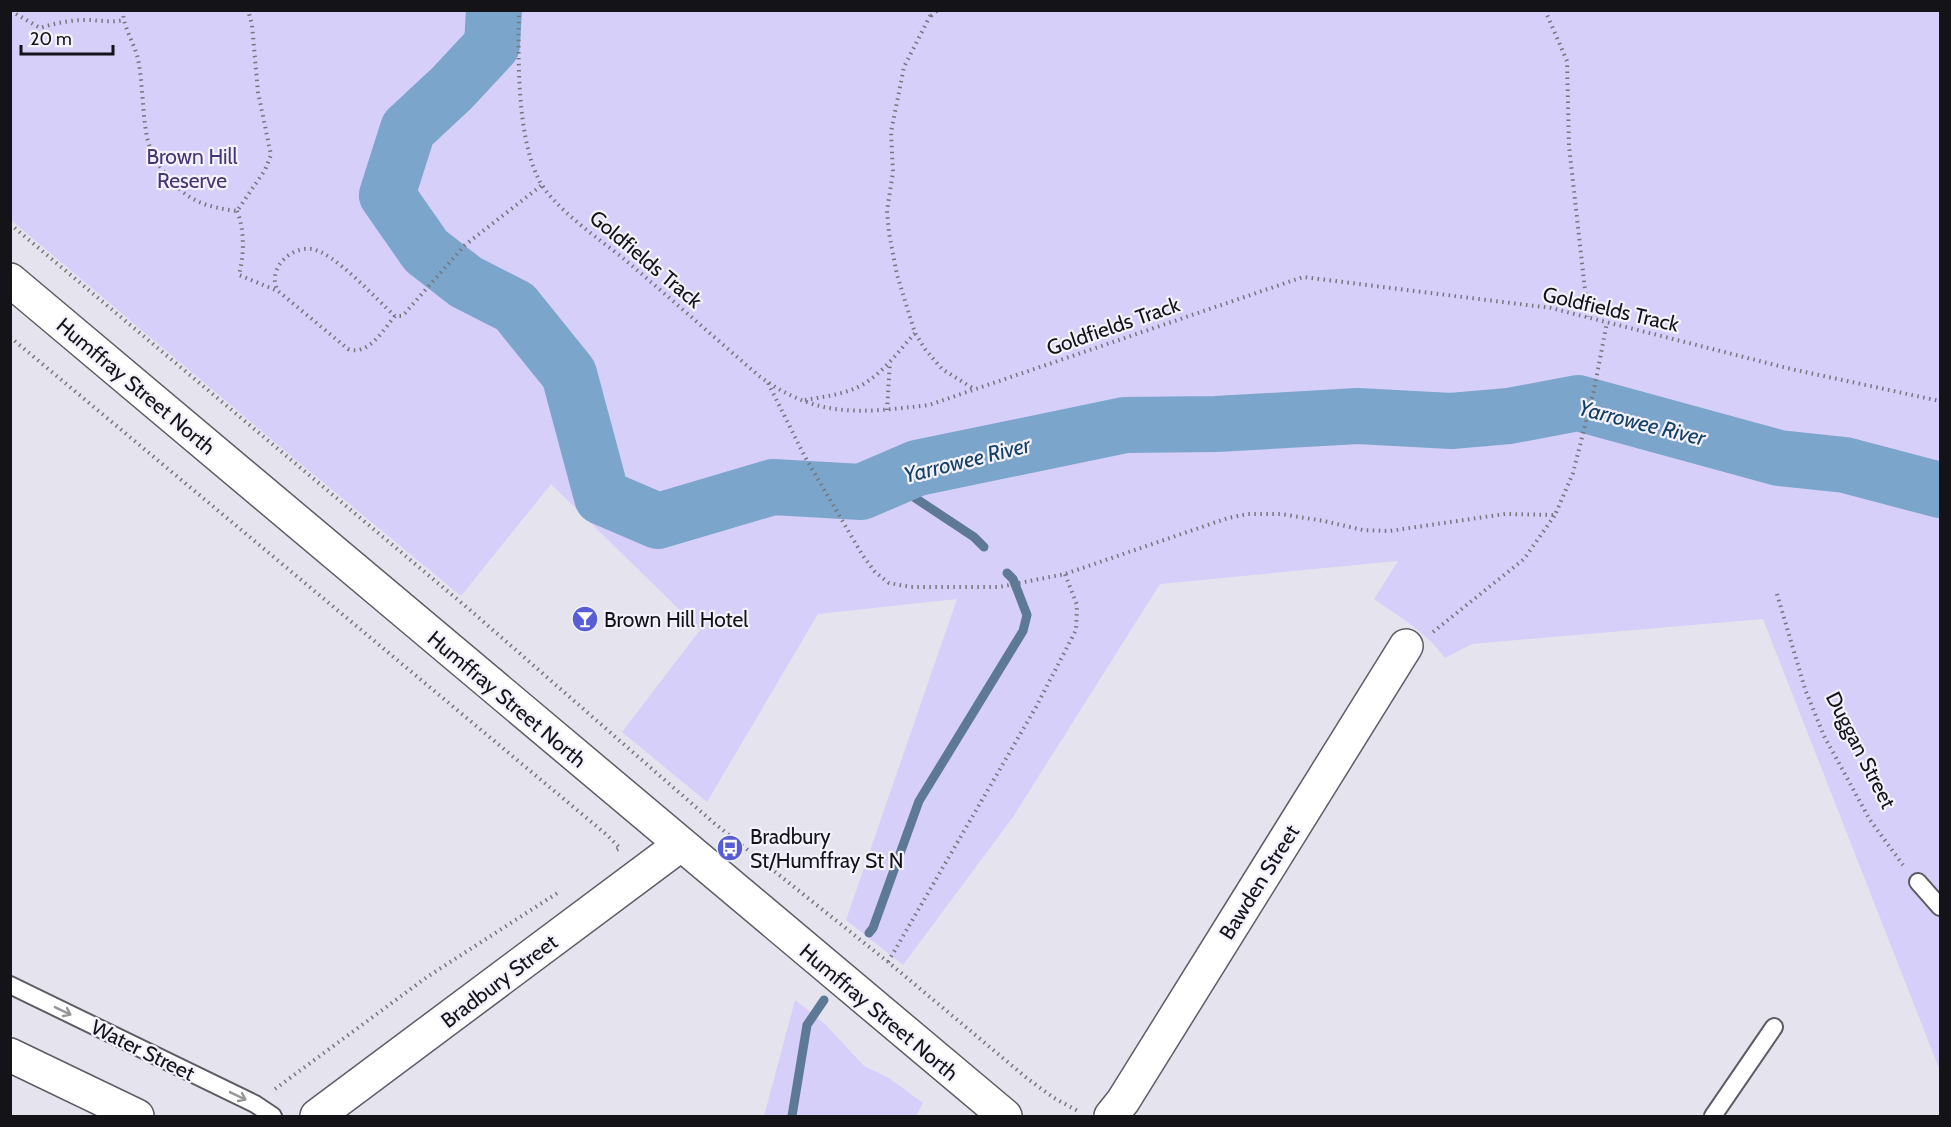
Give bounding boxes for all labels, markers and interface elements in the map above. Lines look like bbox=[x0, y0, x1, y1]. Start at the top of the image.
scale bar bbox=[21, 18, 112, 56]
text: 20 m bbox=[30, 28, 72, 50]
park label: Brown Hill Reserve bbox=[147, 144, 237, 193]
street label: Goldfields Track bbox=[585, 205, 708, 314]
street label: Goldfields Track bbox=[1540, 281, 1682, 337]
street label: Goldfields Track bbox=[1043, 291, 1183, 360]
street label: Humffray Street North bbox=[52, 312, 220, 460]
water label: Yarrowee River bbox=[1576, 394, 1709, 452]
water label: Yarrowee River bbox=[901, 431, 1034, 489]
bar icon: Brown Hill Hotel bbox=[570, 604, 600, 634]
place label: Brown Hill Hotel bbox=[604, 607, 748, 632]
street label: Humffray Street North bbox=[423, 625, 591, 773]
street label: Duggan Street bbox=[1821, 687, 1901, 813]
street label: Bawden Street bbox=[1214, 820, 1304, 944]
place label: Bradbury St/Humffray St N bbox=[750, 824, 904, 873]
bus stop icon: Bradbury St/Humffray St N bbox=[715, 833, 745, 863]
street label: Bradbury Street bbox=[436, 929, 562, 1033]
street label: Humffray Street North bbox=[795, 938, 963, 1086]
one-way arrow bbox=[54, 1005, 72, 1017]
street label: Water Street bbox=[87, 1014, 199, 1086]
one-way arrow bbox=[229, 1091, 247, 1103]

